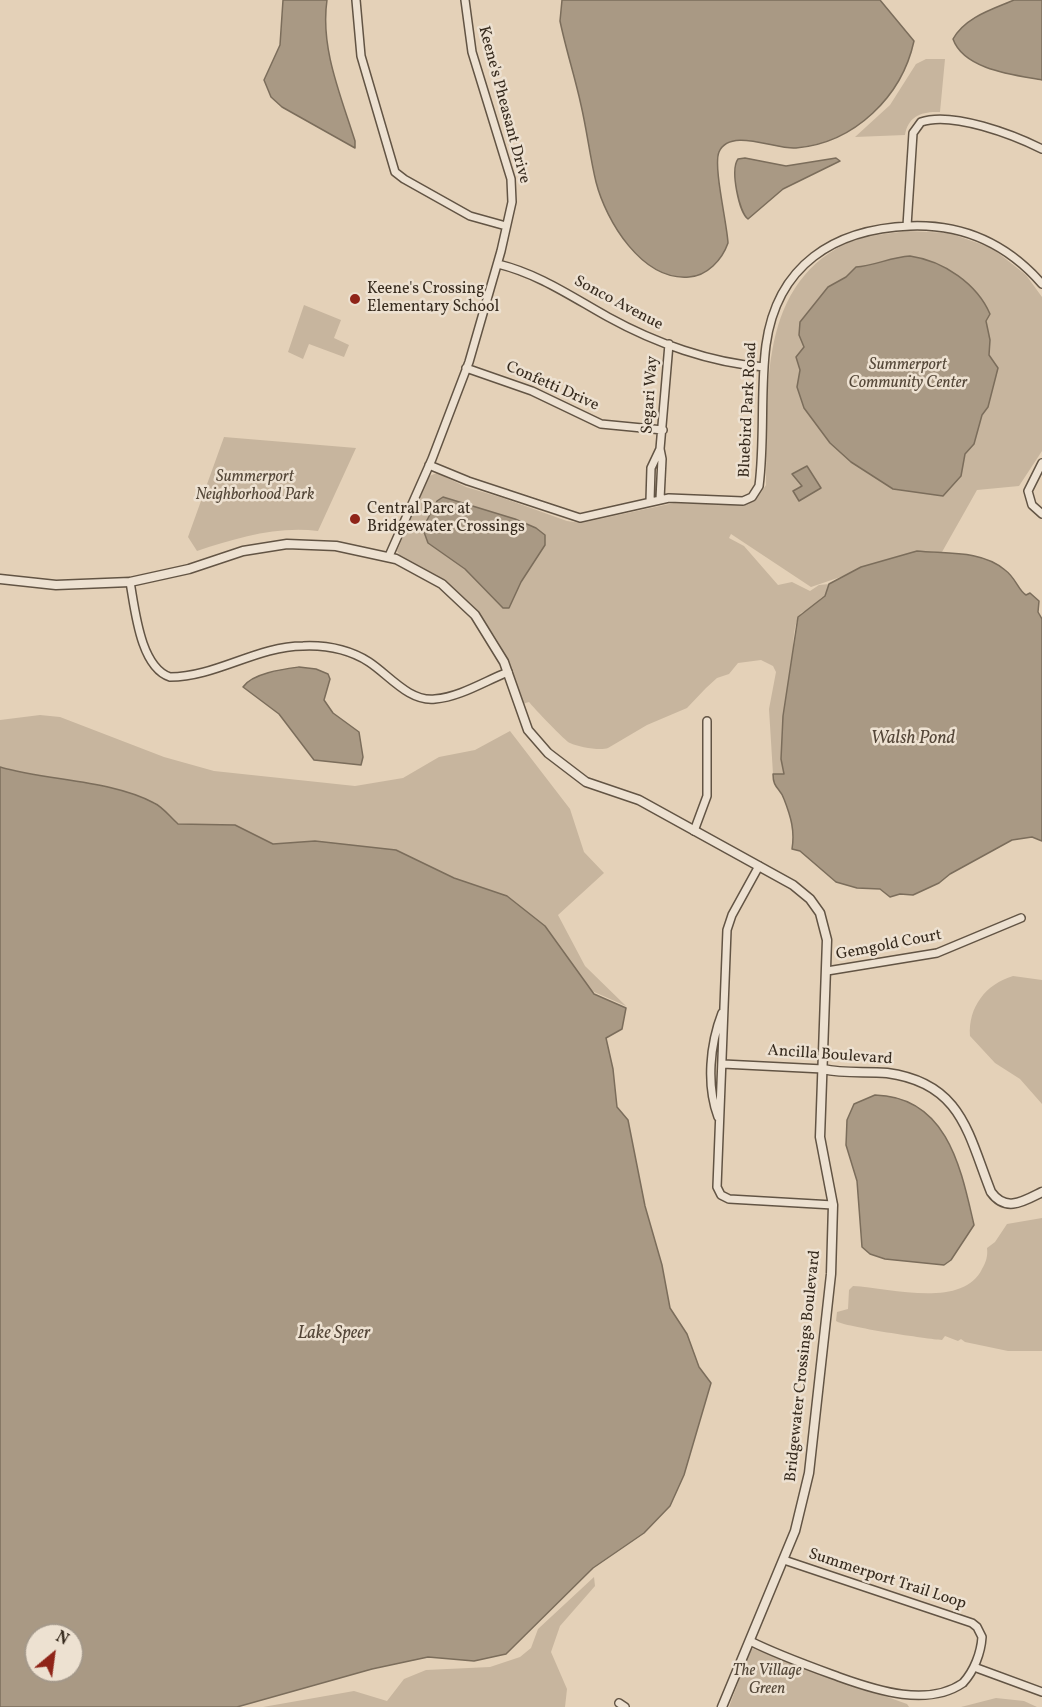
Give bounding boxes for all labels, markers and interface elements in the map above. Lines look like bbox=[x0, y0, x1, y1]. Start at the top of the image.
street label: Keene's Pheasant Drive bbox=[473, 24, 533, 186]
street label: Sonco Avenue bbox=[570, 272, 666, 336]
place label: Keene's Crossing Elementary School bbox=[367, 280, 499, 318]
marker: Keene's Crossing Elementary School bbox=[348, 292, 362, 306]
street label: Bluebird Park Road bbox=[736, 342, 762, 478]
street label: Segari Way bbox=[639, 355, 663, 435]
park label: Summerport Community Center bbox=[848, 356, 968, 394]
street label: Confetti Drive bbox=[503, 358, 601, 416]
park label: Summerport Neighborhood Park bbox=[196, 468, 314, 506]
place label: Central Parc at Bridgewater Crossings bbox=[367, 500, 525, 538]
marker: Central Parc at Bridgewater Crossings bbox=[348, 512, 362, 526]
water label: Walsh Pond bbox=[871, 729, 955, 751]
street label: Gemgold Court bbox=[835, 926, 943, 966]
street label: Ancilla Boulevard bbox=[767, 1042, 893, 1070]
street label: Bridgewater Crossings Boulevard bbox=[782, 1249, 826, 1483]
water label: Lake Speer bbox=[297, 1324, 371, 1346]
street label: Summerport Trail Loop bbox=[806, 1545, 968, 1615]
north arrow bbox=[24, 1623, 84, 1683]
text: N bbox=[51, 1627, 72, 1651]
park label: The Village Green bbox=[733, 1662, 801, 1700]

